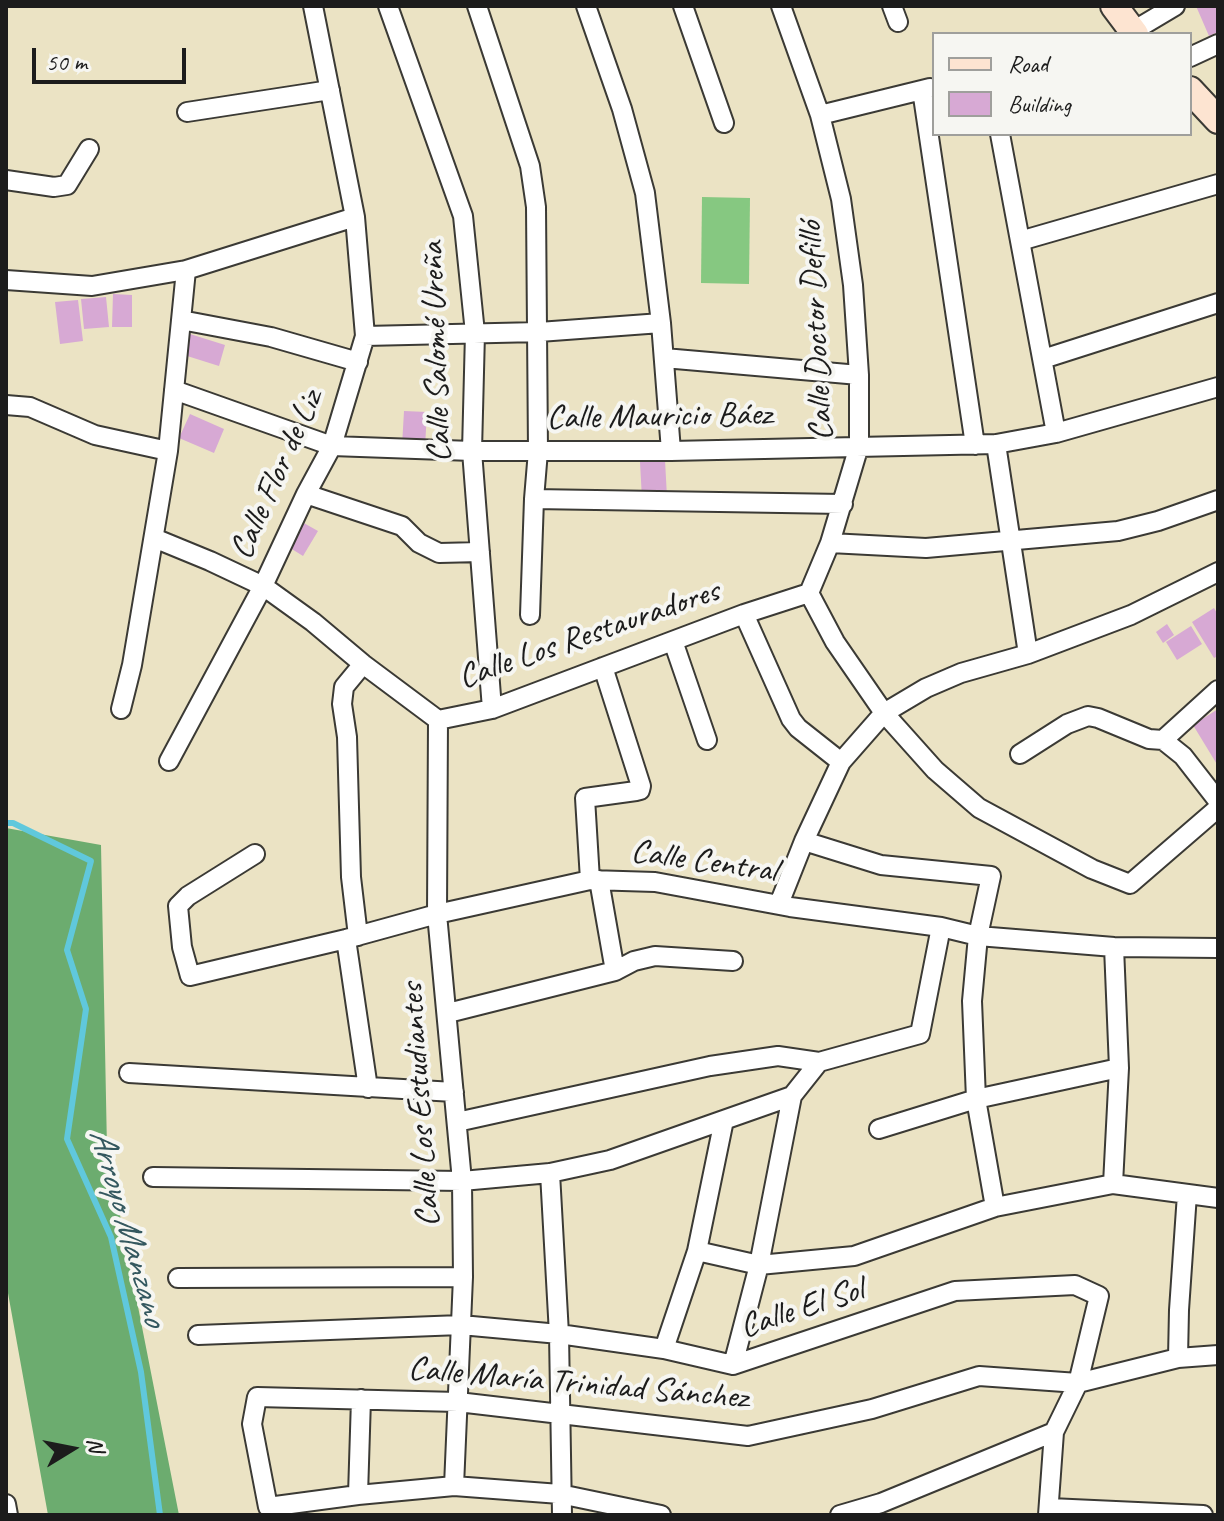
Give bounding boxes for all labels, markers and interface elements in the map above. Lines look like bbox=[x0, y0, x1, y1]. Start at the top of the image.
scale bar bbox=[36, 32, 190, 82]
legend bbox=[932, 32, 1192, 136]
text: 50 m bbox=[46, 47, 87, 77]
text: Road bbox=[1008, 49, 1048, 79]
text: Building bbox=[1008, 89, 1071, 119]
street label: Calle Doctor Defilló bbox=[791, 220, 843, 442]
street label: Calle Salomé Ureña bbox=[413, 241, 461, 463]
street label: Calle Flor de Liz bbox=[222, 384, 332, 566]
street label: Calle Mauricio Báez bbox=[546, 395, 772, 439]
street label: Calle Los Restauradores bbox=[453, 571, 725, 699]
street label: Calle Central bbox=[628, 832, 780, 892]
street label: Calle Los Estudiantes bbox=[392, 982, 450, 1228]
water label: Arroyo Manzano bbox=[78, 1124, 176, 1330]
street label: Calle El Sol bbox=[735, 1270, 869, 1348]
street label: Calle María Trinidad Sánchez bbox=[407, 1349, 749, 1419]
north arrow bbox=[32, 1409, 112, 1489]
text: N bbox=[81, 1436, 111, 1454]

